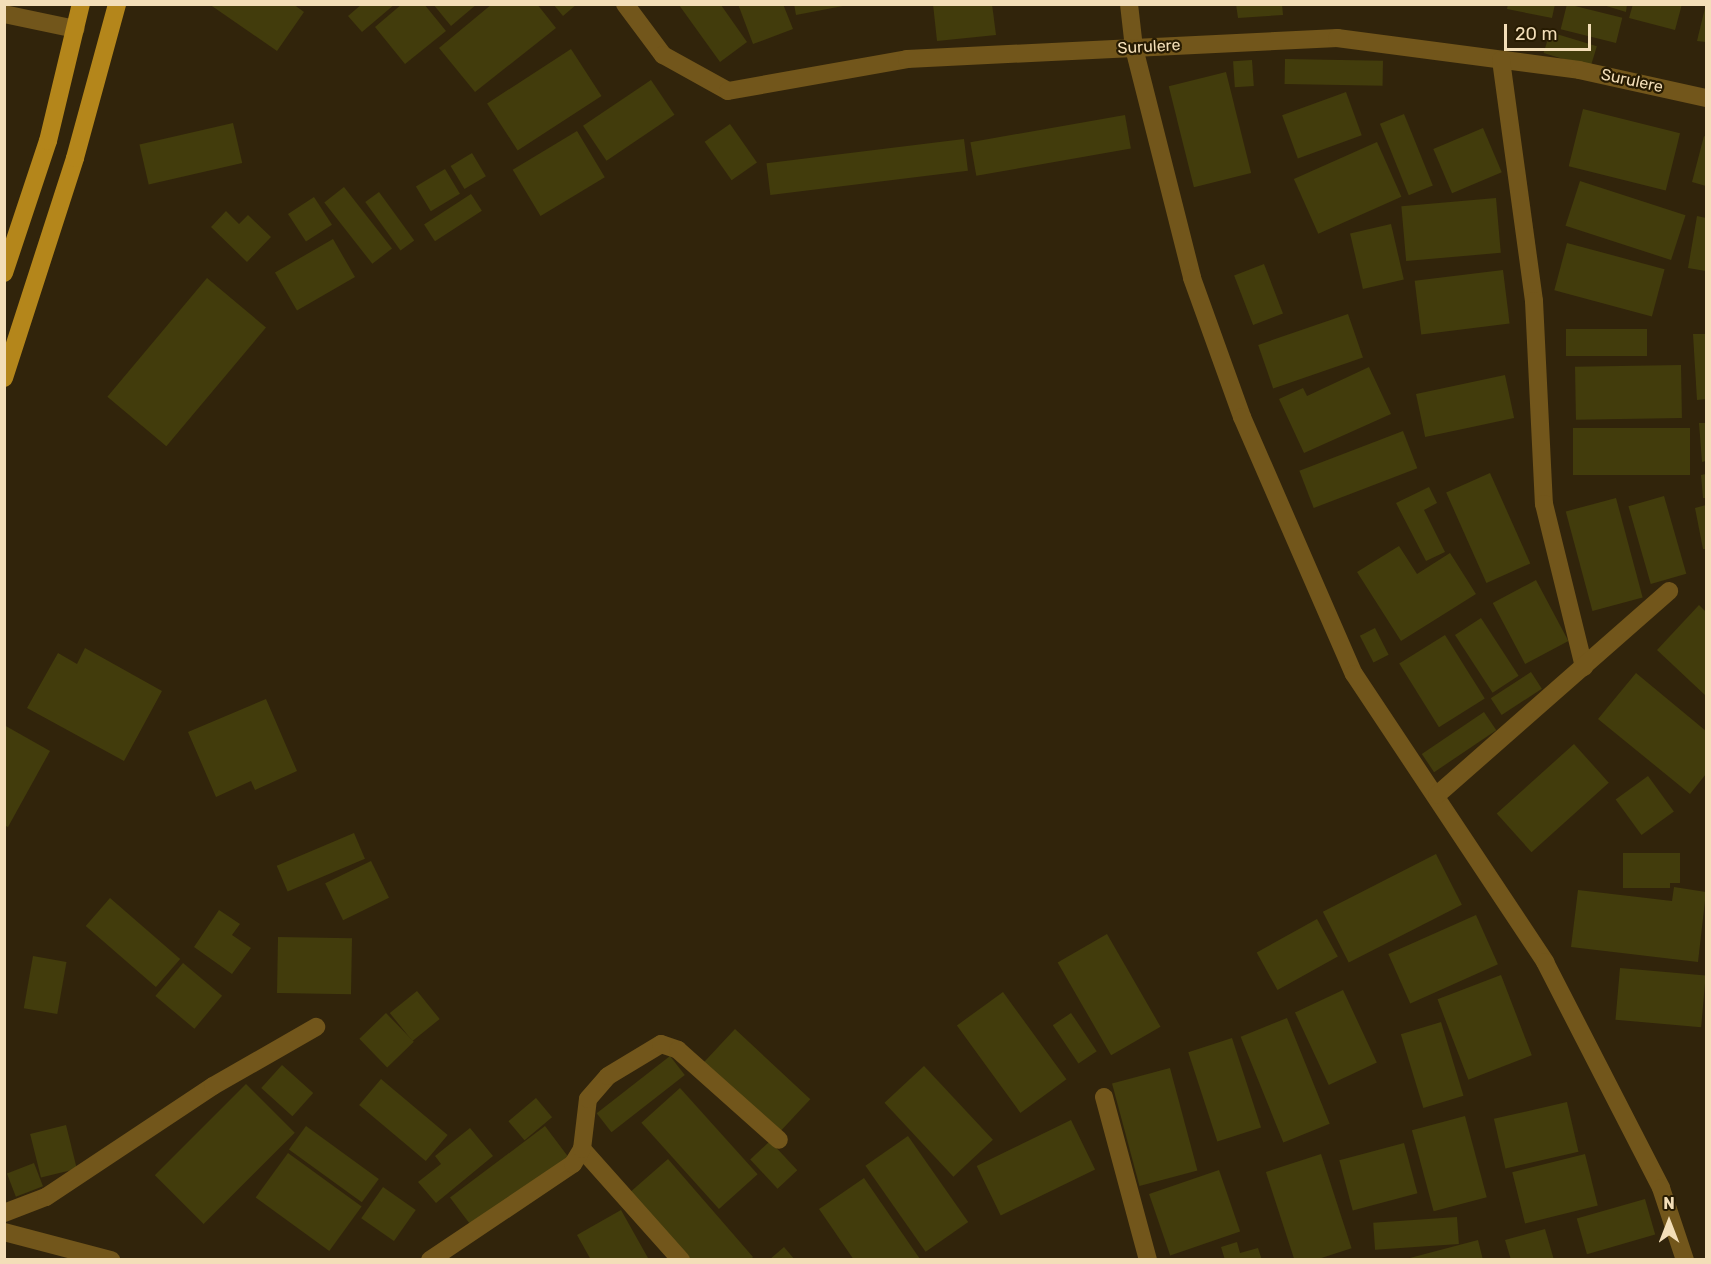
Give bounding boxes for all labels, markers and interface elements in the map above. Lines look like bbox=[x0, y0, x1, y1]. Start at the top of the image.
scale bar bbox=[1507, 12, 1594, 50]
text: 20 m bbox=[1515, 23, 1557, 45]
street label: Surulere bbox=[1117, 36, 1181, 58]
street label: Surulere bbox=[1599, 65, 1665, 97]
north arrow bbox=[1639, 1192, 1699, 1252]
text: N bbox=[1663, 1194, 1675, 1213]

